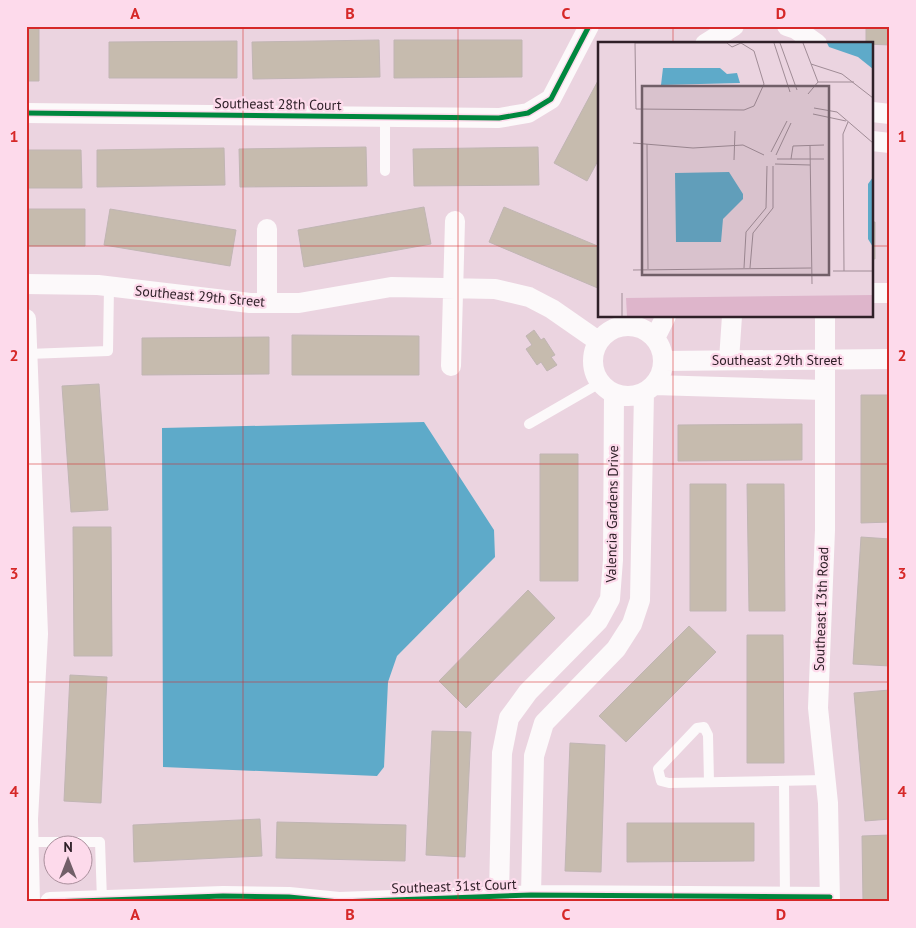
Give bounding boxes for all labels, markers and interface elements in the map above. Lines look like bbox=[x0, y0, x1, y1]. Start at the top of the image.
text: A bbox=[130, 3, 140, 23]
text: B bbox=[345, 3, 355, 23]
text: C bbox=[562, 3, 571, 23]
text: D bbox=[776, 3, 786, 23]
inset map bbox=[598, 42, 874, 318]
street label: Southeast 28th Court bbox=[214, 94, 342, 114]
text: 1 bbox=[9, 126, 19, 146]
text: 1 bbox=[897, 126, 907, 146]
street label: Southeast 29th Street bbox=[134, 281, 266, 311]
text: 2 bbox=[9, 345, 19, 365]
text: 2 bbox=[897, 345, 907, 365]
street label: Southeast 29th Street bbox=[712, 351, 842, 369]
street label: Valencia Gardens Drive bbox=[602, 445, 622, 584]
street label: Southeast 13th Road bbox=[810, 547, 832, 671]
text: 3 bbox=[9, 563, 19, 583]
text: 3 bbox=[897, 563, 907, 583]
text: 4 bbox=[9, 781, 19, 801]
text: 4 bbox=[897, 781, 907, 801]
north arrow bbox=[42, 836, 92, 886]
text: N bbox=[63, 838, 73, 856]
street label: Southeast 31st Court bbox=[391, 875, 517, 897]
text: A bbox=[130, 904, 140, 924]
text: B bbox=[345, 904, 355, 924]
text: C bbox=[562, 904, 571, 924]
text: D bbox=[776, 904, 786, 924]

